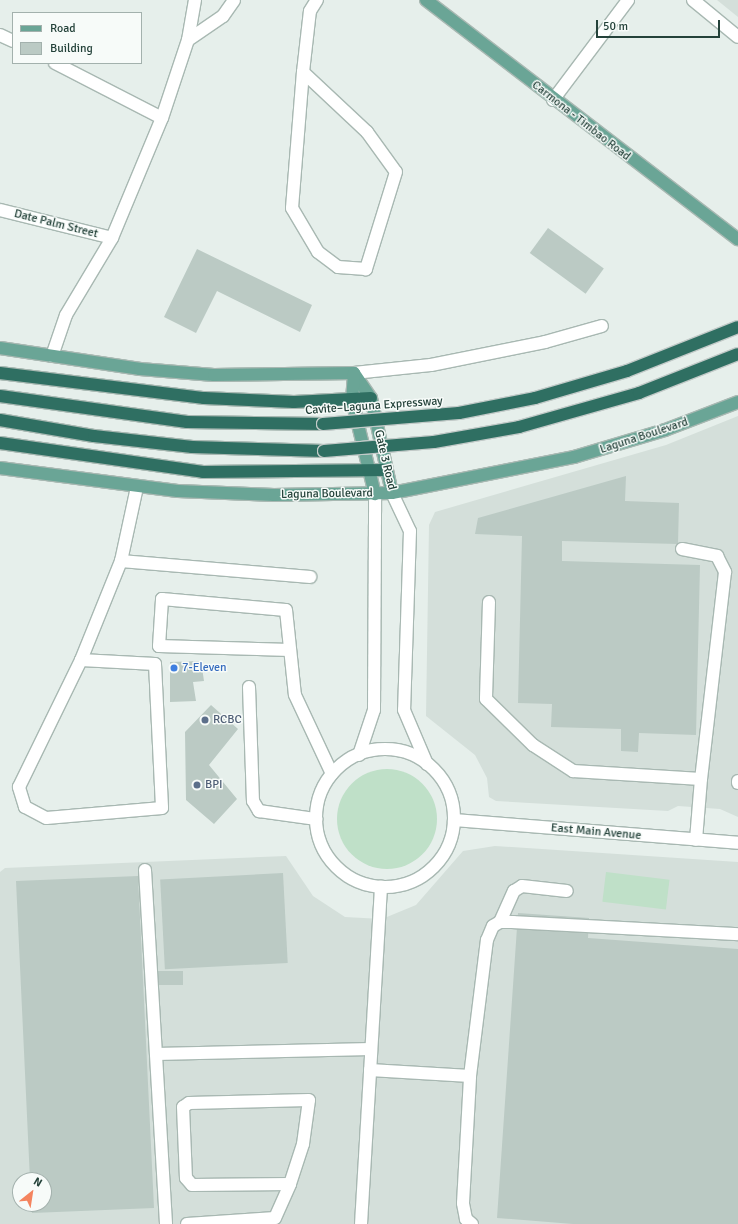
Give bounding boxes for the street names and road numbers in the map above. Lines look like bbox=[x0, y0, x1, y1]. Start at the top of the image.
street label: Carmona - Timbao Road bbox=[529, 78, 633, 164]
street label: Date Palm Street bbox=[13, 207, 99, 241]
street label: Cavite–Laguna Expressway bbox=[305, 394, 443, 418]
street label: Laguna Boulevard bbox=[598, 415, 690, 457]
street label: Gate 3 Road bbox=[371, 429, 399, 491]
street label: Laguna Boulevard bbox=[281, 486, 373, 502]
street label: East Main Avenue bbox=[550, 821, 642, 843]

